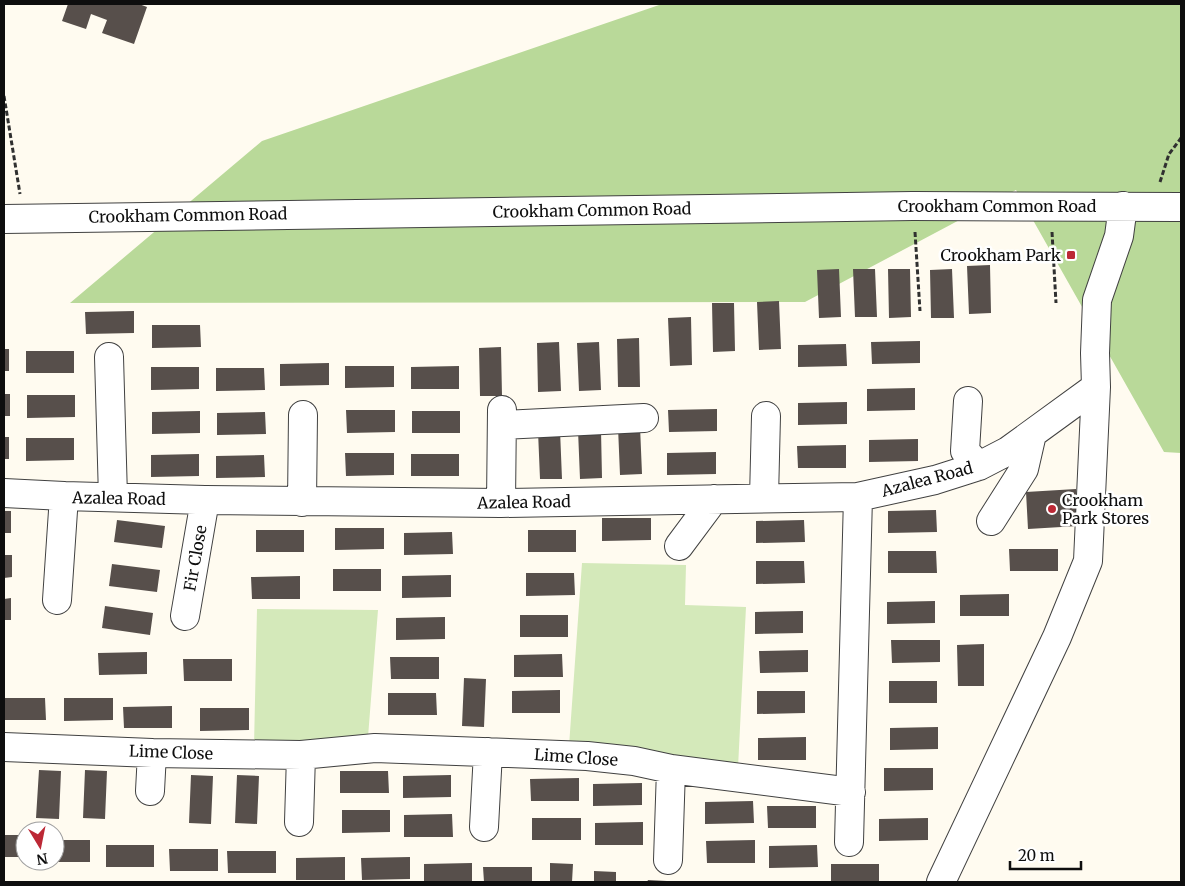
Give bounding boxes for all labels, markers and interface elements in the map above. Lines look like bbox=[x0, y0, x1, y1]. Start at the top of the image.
street label: Crookham Common Road bbox=[898, 196, 1097, 216]
street label: Crookham Common Road bbox=[493, 198, 692, 222]
street label: Crookham Common Road bbox=[89, 203, 288, 227]
place label: Crookham Park bbox=[941, 245, 1062, 265]
marker: Crookham Park bbox=[1065, 249, 1077, 261]
street label: Azalea Road bbox=[878, 457, 975, 501]
street label: Azalea Road bbox=[71, 487, 166, 509]
place label: Crookham Park Stores bbox=[1062, 490, 1149, 528]
street label: Azalea Road bbox=[476, 491, 571, 513]
marker: Crookham Park Stores bbox=[1046, 503, 1058, 515]
street label: Fir Close bbox=[179, 523, 211, 593]
street label: Lime Close bbox=[129, 741, 213, 763]
street label: Lime Close bbox=[533, 744, 619, 770]
north arrow bbox=[15, 821, 65, 871]
scale bar bbox=[1010, 838, 1081, 870]
text: 20 m bbox=[1018, 846, 1055, 865]
text: N bbox=[35, 849, 49, 869]

